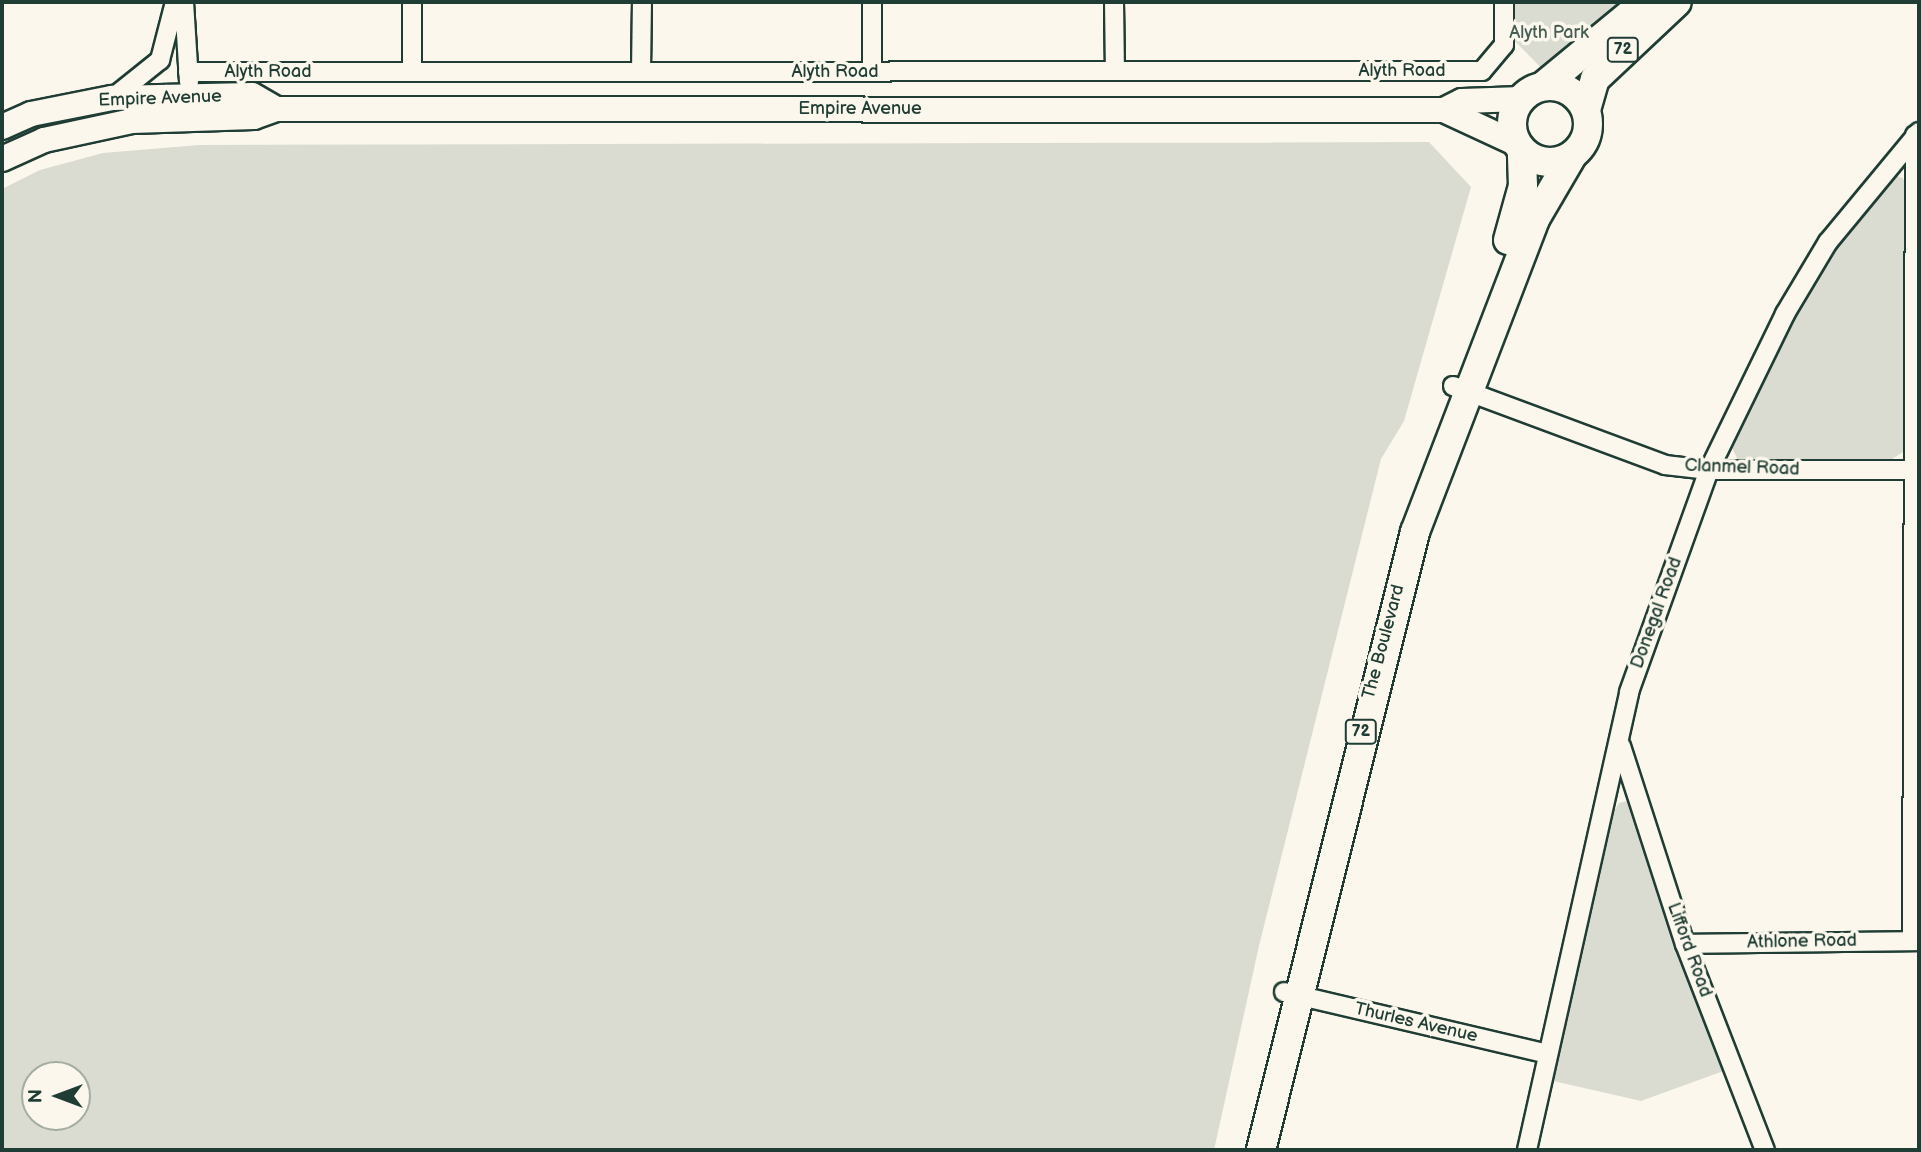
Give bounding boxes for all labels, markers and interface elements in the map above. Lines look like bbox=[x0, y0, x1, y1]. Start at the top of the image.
park label: Alyth Park bbox=[1509, 22, 1589, 44]
road number: 72 bbox=[1606, 38, 1640, 62]
street label: Alyth Road bbox=[1358, 60, 1446, 82]
street label: Alyth Road bbox=[224, 61, 312, 83]
street label: Alyth Road bbox=[791, 61, 879, 83]
street label: Empire Avenue bbox=[98, 86, 222, 112]
street label: Empire Avenue bbox=[798, 98, 922, 120]
street label: Clanmel Road bbox=[1684, 455, 1800, 481]
street label: Donegal Road bbox=[1627, 554, 1687, 672]
street label: The Boulevard bbox=[1358, 582, 1410, 702]
road number: 72 bbox=[1344, 720, 1378, 744]
street label: Lifford Road bbox=[1662, 900, 1716, 1000]
street label: Athlone Road bbox=[1747, 930, 1857, 954]
street label: Thurles Avenue bbox=[1352, 998, 1480, 1048]
north arrow bbox=[21, 1061, 91, 1131]
text: N bbox=[25, 1089, 48, 1103]

